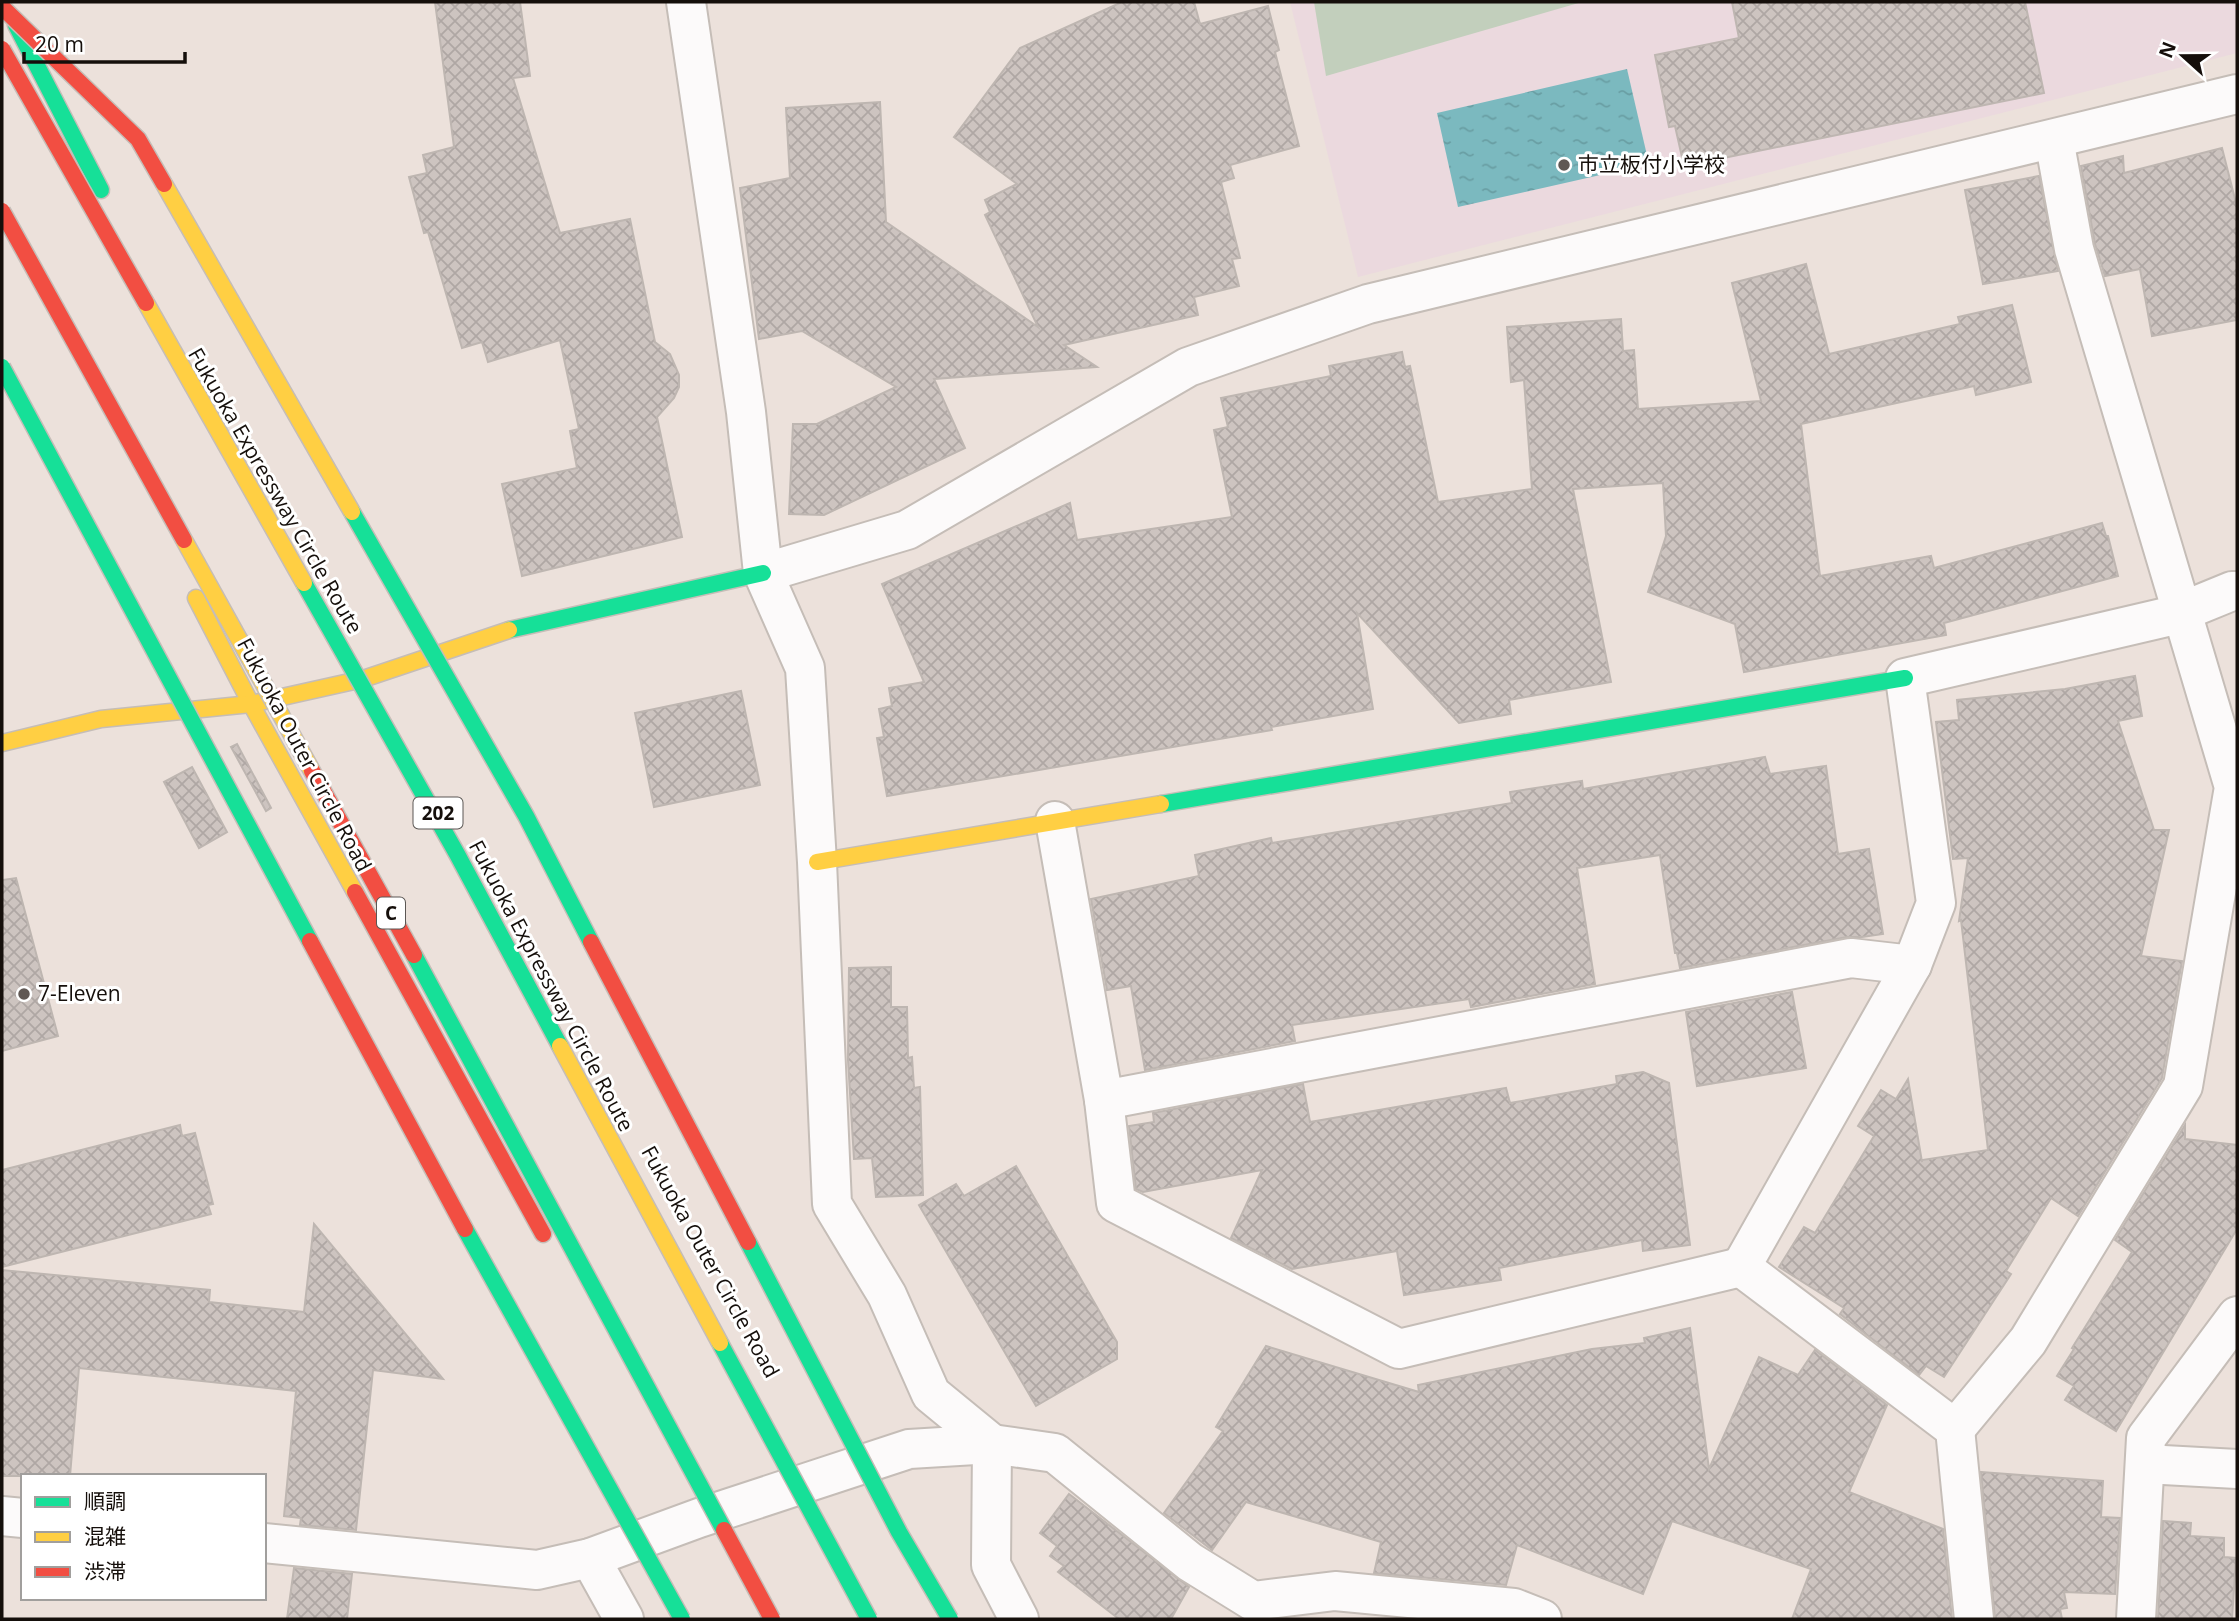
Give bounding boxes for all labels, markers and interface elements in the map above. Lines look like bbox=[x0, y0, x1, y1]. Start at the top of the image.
scale bar bbox=[24, 21, 186, 65]
north arrow bbox=[2148, 21, 2218, 91]
text: 20 m bbox=[35, 30, 84, 58]
text: N bbox=[2152, 38, 2182, 62]
place label: 市立板付小学校 bbox=[1578, 150, 1725, 178]
marker: 市立板付小学校 bbox=[1556, 157, 1572, 173]
street label: Fukuoka Expressway Circle Route bbox=[182, 342, 369, 639]
street label: Fukuoka Outer Circle Road bbox=[231, 633, 378, 876]
road number: 202 bbox=[414, 798, 462, 828]
street label: Fukuoka Expressway Circle Route bbox=[463, 835, 641, 1136]
road number: C bbox=[377, 897, 405, 928]
place label: 7-Eleven bbox=[38, 979, 121, 1007]
marker: 7-Eleven bbox=[16, 986, 32, 1002]
street label: Fukuoka Outer Circle Road bbox=[635, 1141, 786, 1382]
legend bbox=[21, 1474, 266, 1600]
text: 順調 bbox=[84, 1487, 126, 1515]
text: 混雑 bbox=[84, 1522, 126, 1550]
text: 渋滞 bbox=[84, 1557, 126, 1585]

